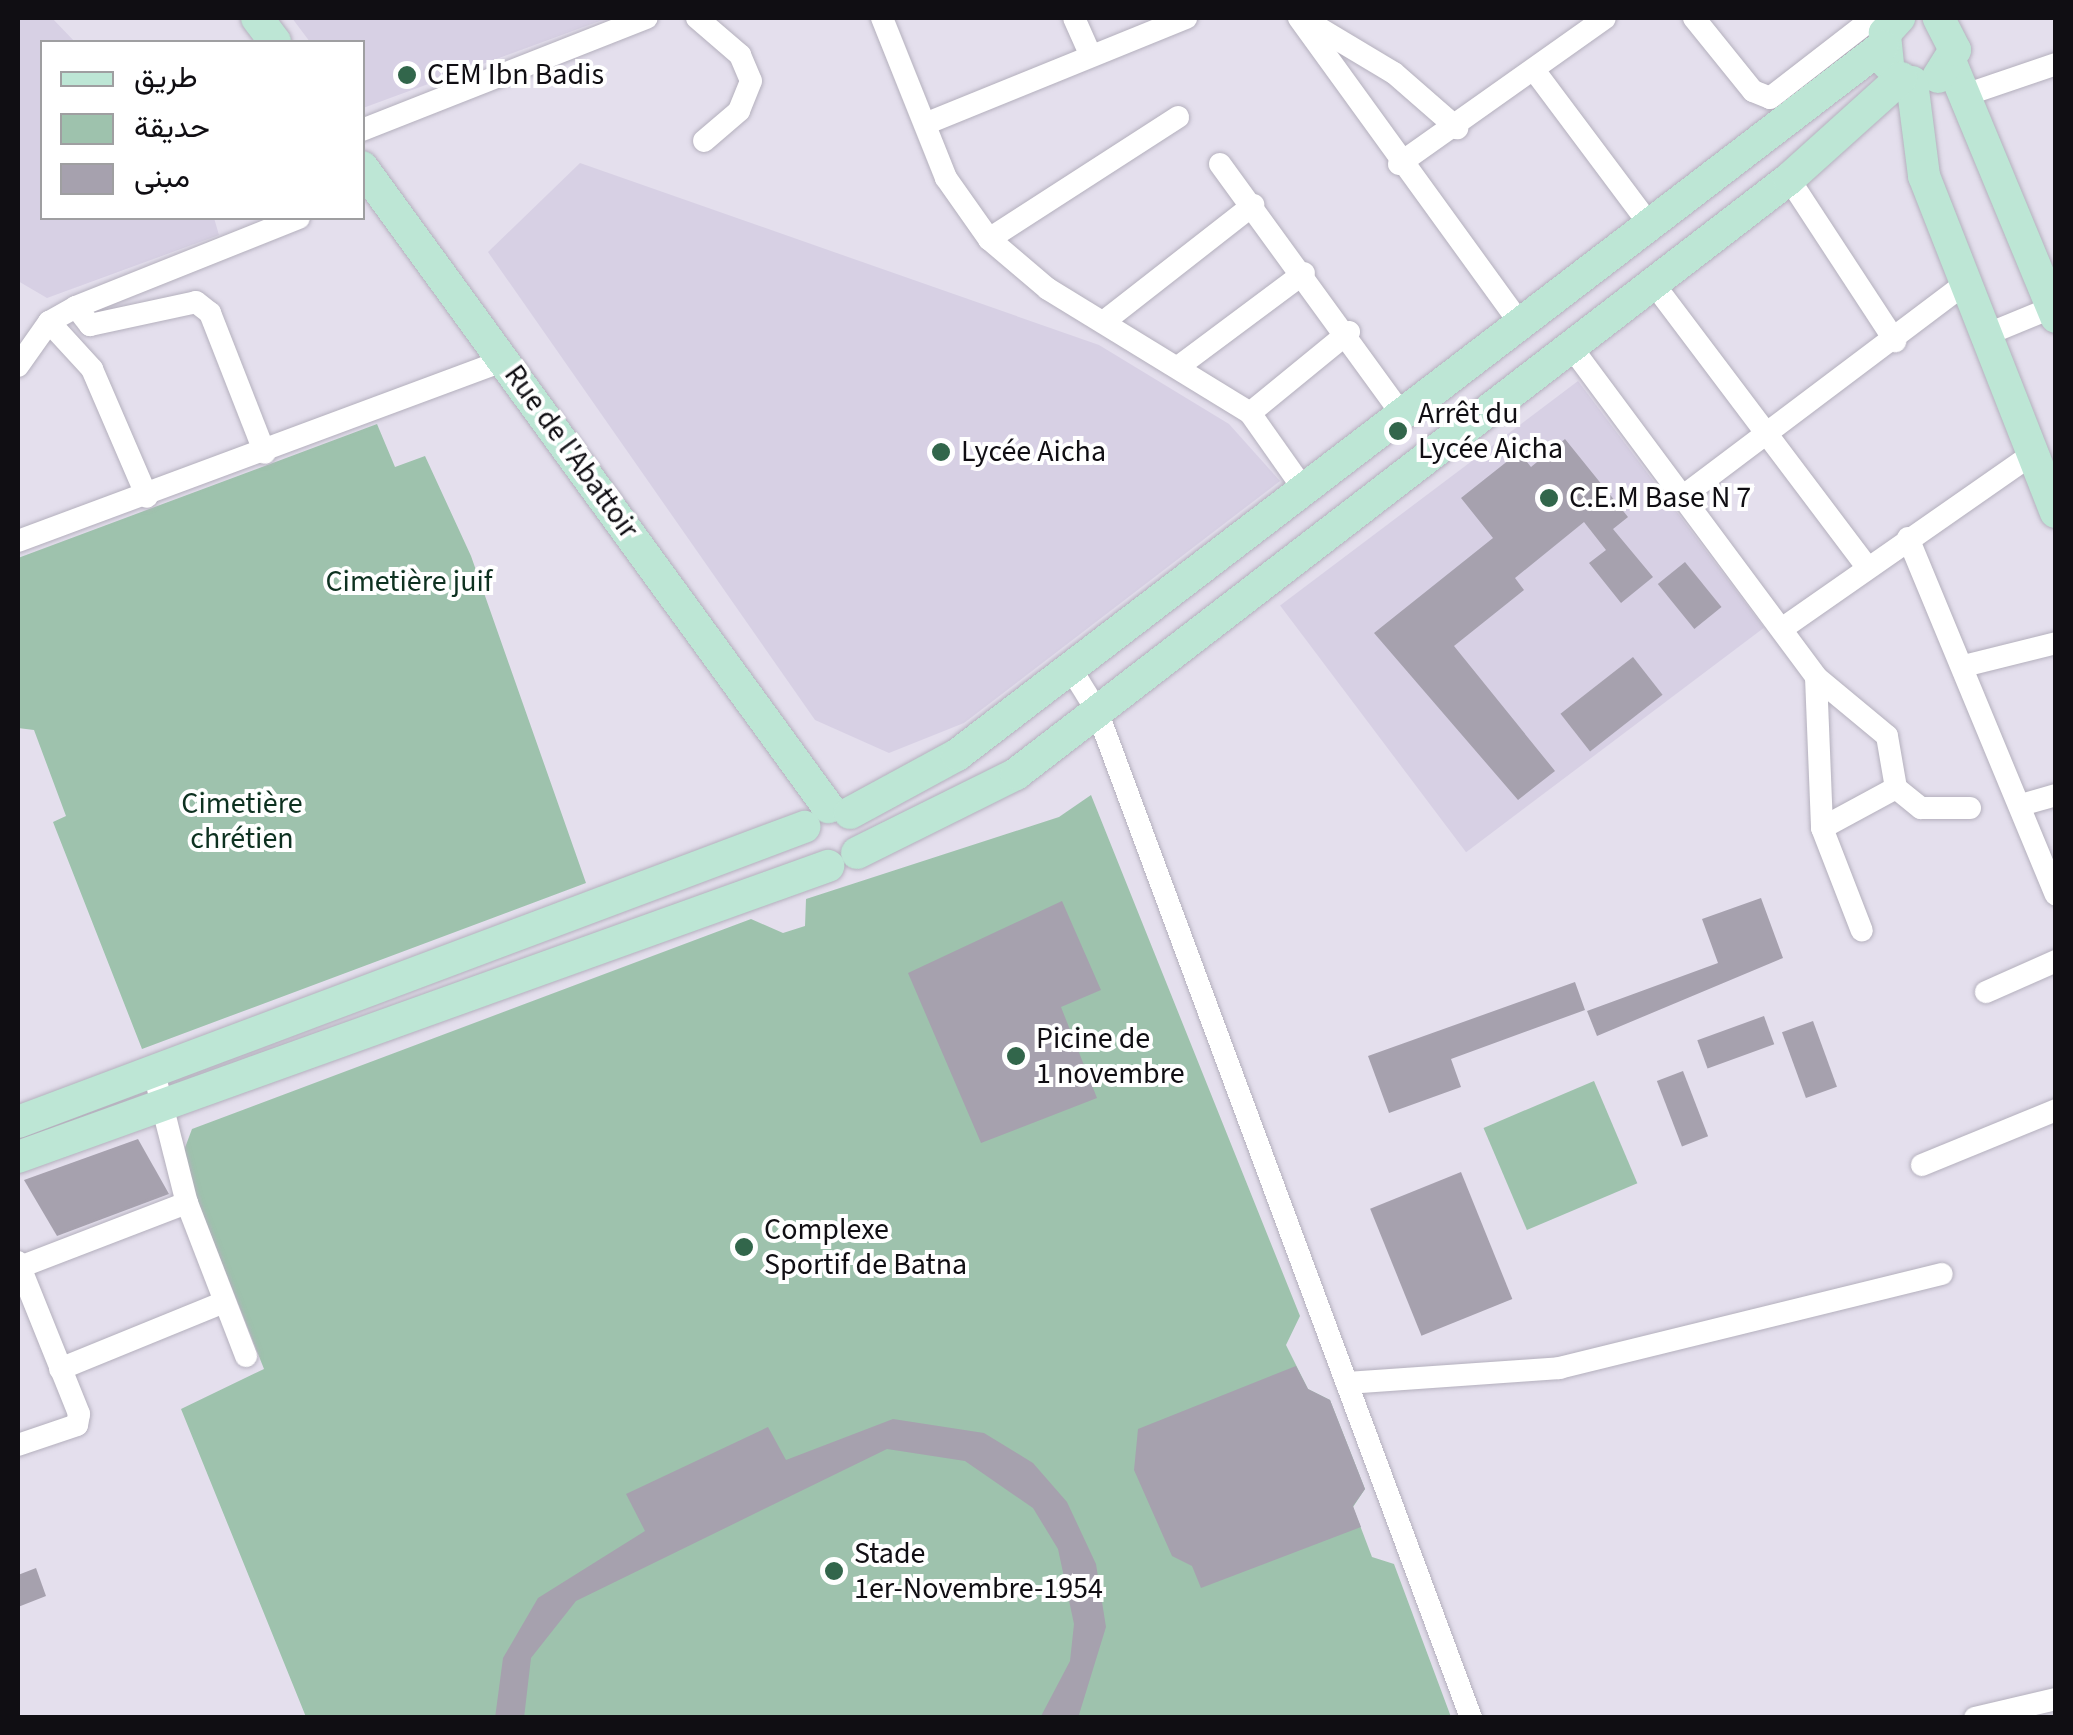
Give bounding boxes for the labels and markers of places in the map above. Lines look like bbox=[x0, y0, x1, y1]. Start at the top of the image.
place label: CEM Ibn Badis bbox=[427, 57, 604, 93]
marker: CEM Ibn Badis bbox=[396, 64, 418, 86]
place label: Arrêt du Lycée Aicha bbox=[1418, 396, 1563, 466]
marker: Arrêt du Lycée Aicha bbox=[1387, 420, 1409, 442]
place label: Lycée Aicha bbox=[961, 434, 1106, 470]
marker: Lycée Aicha bbox=[930, 441, 952, 463]
place label: C.E.M Base N 7 bbox=[1569, 480, 1751, 516]
marker: C.E.M Base N 7 bbox=[1538, 487, 1560, 509]
place label: Picine de 1 novembre bbox=[1036, 1021, 1185, 1092]
marker: Picine de 1 novembre bbox=[1005, 1045, 1027, 1067]
place label: Complexe Sportif de Batna bbox=[764, 1212, 967, 1282]
marker: Complexe Sportif de Batna bbox=[733, 1236, 755, 1258]
place label: Stade 1er-Novembre-1954 bbox=[854, 1536, 1103, 1606]
marker: Stade 1er-Novembre-1954 bbox=[823, 1560, 845, 1582]

